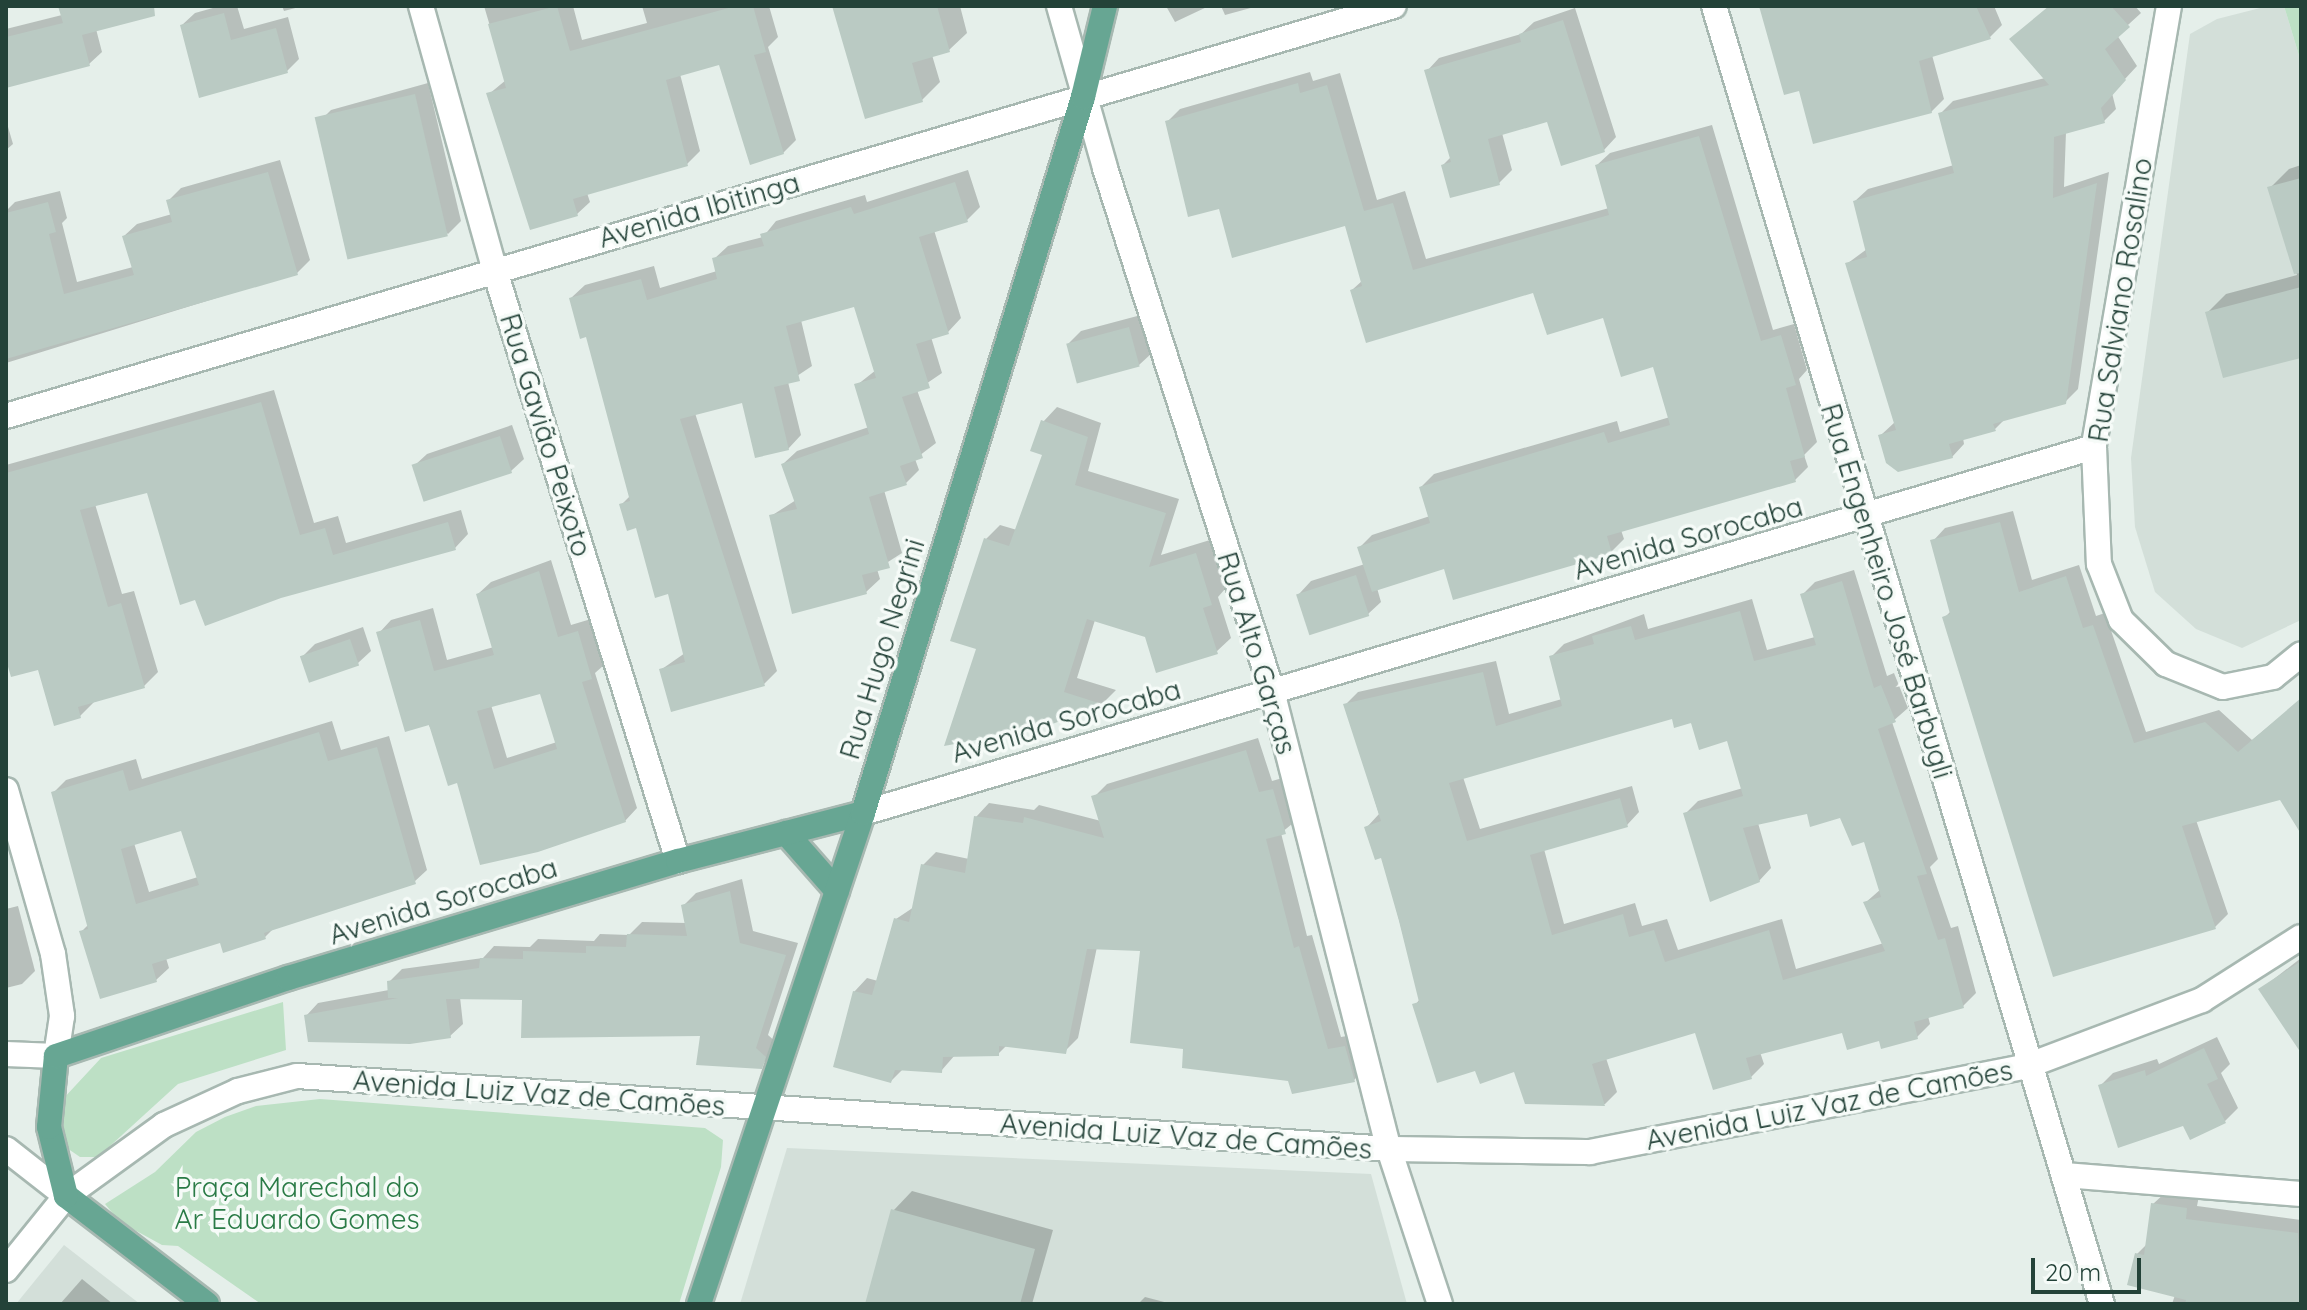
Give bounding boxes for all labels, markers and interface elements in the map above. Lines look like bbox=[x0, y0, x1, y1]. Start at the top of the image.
street label: Rua Salviano Rosalino bbox=[2081, 155, 2159, 445]
street label: Avenida Ibitinga bbox=[595, 165, 803, 255]
street label: Rua Gavião Peixoto bbox=[493, 309, 599, 561]
street label: Rua Engenheiro José Barbugli bbox=[1814, 399, 1960, 783]
street label: Avenida Sorocaba bbox=[1570, 489, 1806, 587]
street label: Rua Hugo Negrini bbox=[832, 535, 932, 763]
street label: Rua Alto Garças bbox=[1210, 548, 1304, 758]
street label: Avenida Sorocaba bbox=[948, 672, 1184, 770]
street label: Avenida Sorocaba bbox=[325, 850, 561, 952]
street label: Avenida Luiz Vaz de Camões bbox=[1643, 1053, 2015, 1157]
street label: Avenida Luiz Vaz de Camões bbox=[352, 1063, 726, 1123]
street label: Avenida Luiz Vaz de Camões bbox=[999, 1106, 1373, 1166]
park label: Praça Marechal do Ar Eduardo Gomes bbox=[174, 1170, 420, 1236]
scale bar bbox=[2035, 1242, 2145, 1292]
text: 20 m bbox=[2045, 1257, 2101, 1287]

